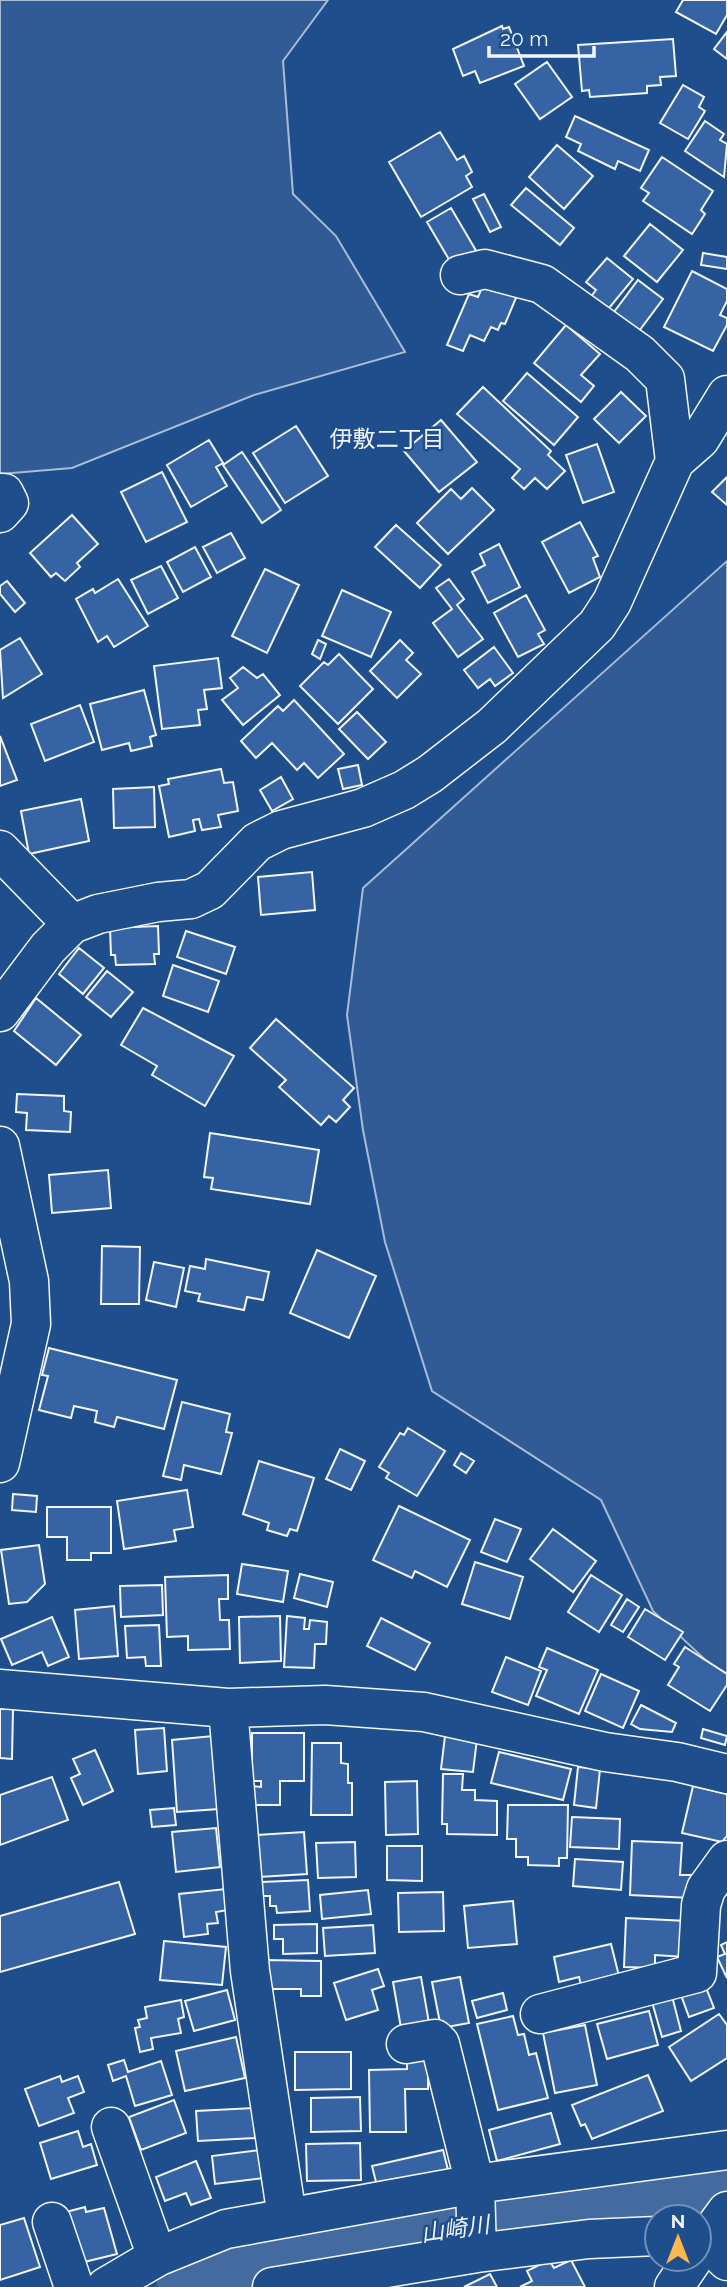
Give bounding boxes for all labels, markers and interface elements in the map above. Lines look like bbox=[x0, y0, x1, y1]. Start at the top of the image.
scale bar bbox=[489, 14, 594, 58]
text: 20 m bbox=[500, 26, 548, 51]
district label: 伊敷二丁目 bbox=[330, 425, 445, 452]
north arrow bbox=[643, 2203, 713, 2273]
water label: 山崎川 bbox=[419, 2210, 494, 2247]
text: N bbox=[671, 2210, 685, 2232]

